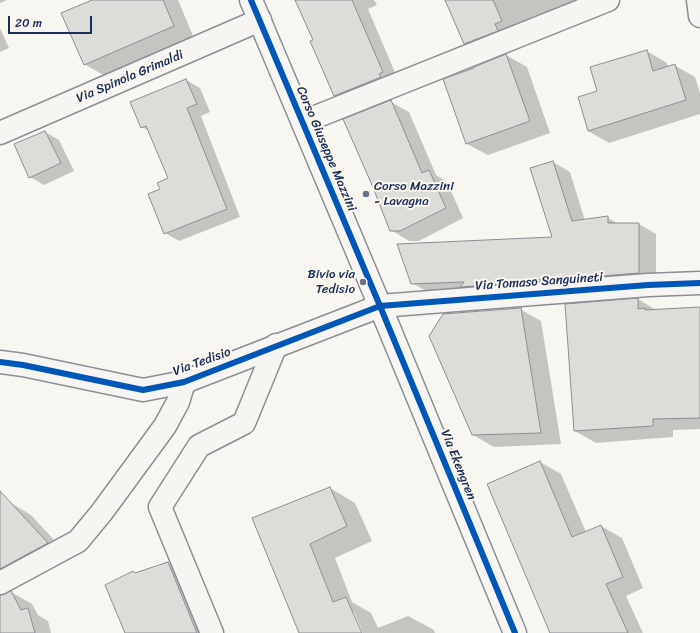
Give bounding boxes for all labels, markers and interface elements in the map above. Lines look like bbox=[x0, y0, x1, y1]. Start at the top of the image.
scale bar bbox=[10, 8, 94, 34]
text: 20 m bbox=[15, 12, 42, 34]
street label: Via Spinola Grimaldi bbox=[74, 47, 186, 107]
street label: Corso Giuseppe Mazzini bbox=[293, 84, 359, 214]
place label: Corso Mazzini - Lavagna bbox=[374, 179, 454, 210]
marker: Corso Mazzini - Lavagna bbox=[361, 189, 371, 199]
place label: Bivio via Tedisio bbox=[308, 267, 355, 298]
street label: Via Tomaso Sanguineti bbox=[475, 270, 603, 294]
marker: Bivio via Tedisio bbox=[358, 277, 368, 287]
street label: Via Tedisio bbox=[171, 344, 233, 380]
street label: Via Ekengren bbox=[437, 427, 479, 503]

